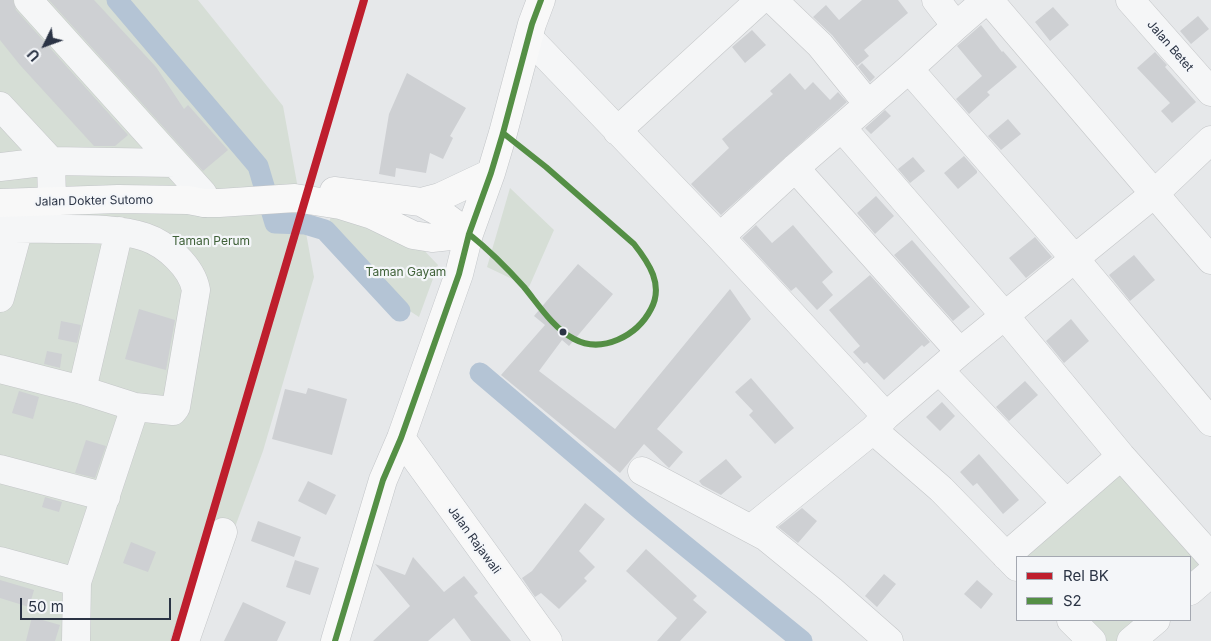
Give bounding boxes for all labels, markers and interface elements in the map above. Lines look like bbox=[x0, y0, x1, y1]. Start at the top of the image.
street label: Jalan Betet bbox=[1144, 17, 1196, 75]
north arrow bbox=[20, 20, 70, 70]
text: U bbox=[24, 46, 43, 65]
street label: Jalan Dokter Sutomo bbox=[35, 193, 153, 209]
park label: Taman Perum bbox=[172, 234, 250, 248]
park label: Taman Gayam bbox=[366, 265, 446, 279]
unlabelled marker bbox=[558, 327, 568, 337]
street label: Jalan Rajawali bbox=[445, 503, 503, 577]
legend bbox=[1016, 556, 1191, 621]
text: Rel BK bbox=[1063, 566, 1109, 585]
scale bar bbox=[22, 588, 174, 620]
text: S2 bbox=[1063, 591, 1082, 610]
text: 50 m bbox=[28, 597, 64, 616]

